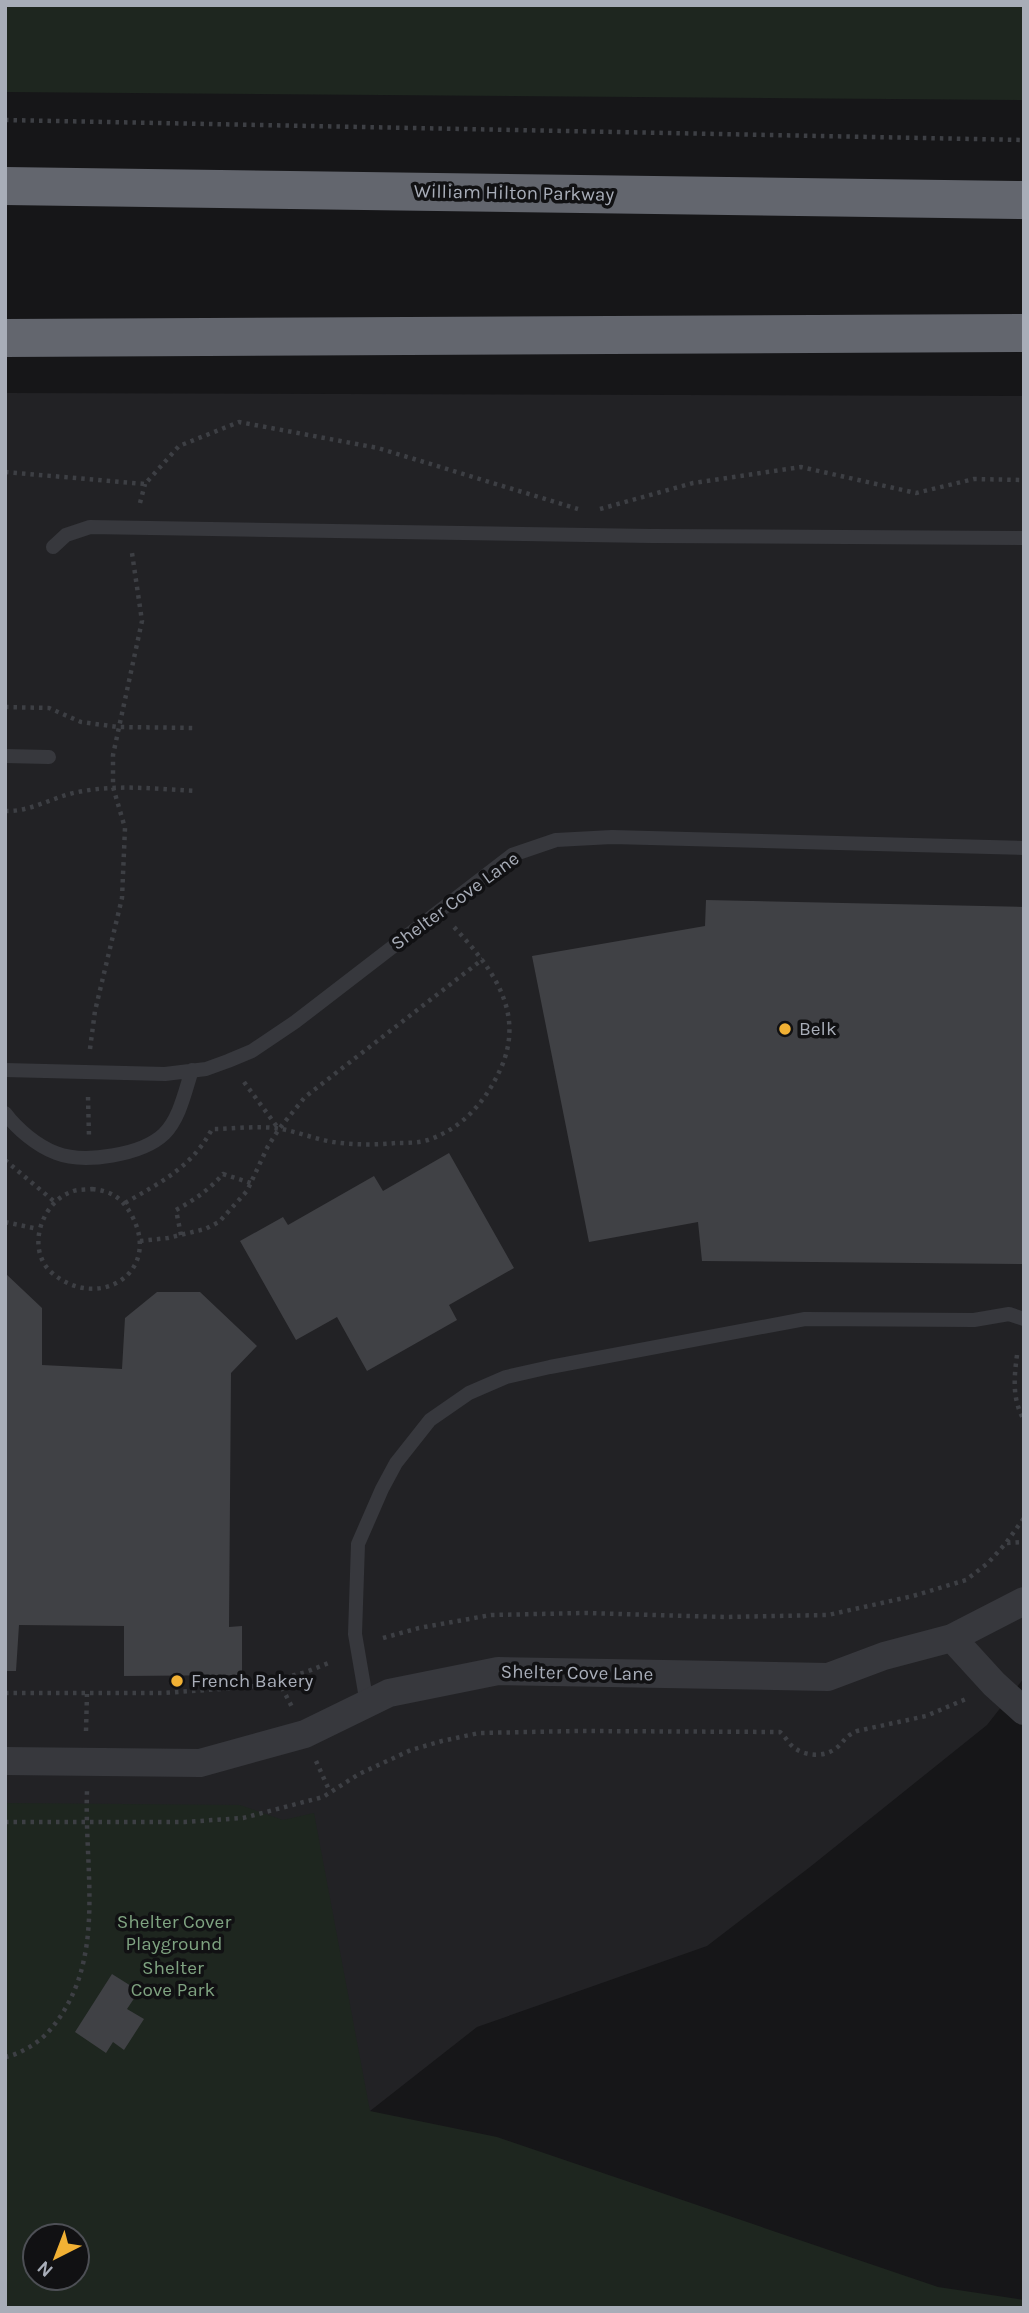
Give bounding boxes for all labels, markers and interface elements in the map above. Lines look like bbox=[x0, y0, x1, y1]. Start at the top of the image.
street label: William Hilton Parkway bbox=[414, 180, 615, 206]
street label: Shelter Cove Lane bbox=[387, 847, 523, 955]
place label: Belk bbox=[799, 1018, 837, 1040]
marker: Belk bbox=[777, 1021, 793, 1037]
street label: Shelter Cove Lane bbox=[500, 1661, 654, 1685]
place label: French Bakery bbox=[191, 1670, 313, 1692]
marker: French Bakery bbox=[169, 1673, 185, 1689]
park label: Shelter Cover Playground bbox=[117, 1911, 231, 1955]
park label: Shelter Cove Park bbox=[131, 1957, 215, 2001]
north arrow bbox=[21, 2222, 91, 2292]
text: N bbox=[33, 2256, 58, 2282]

